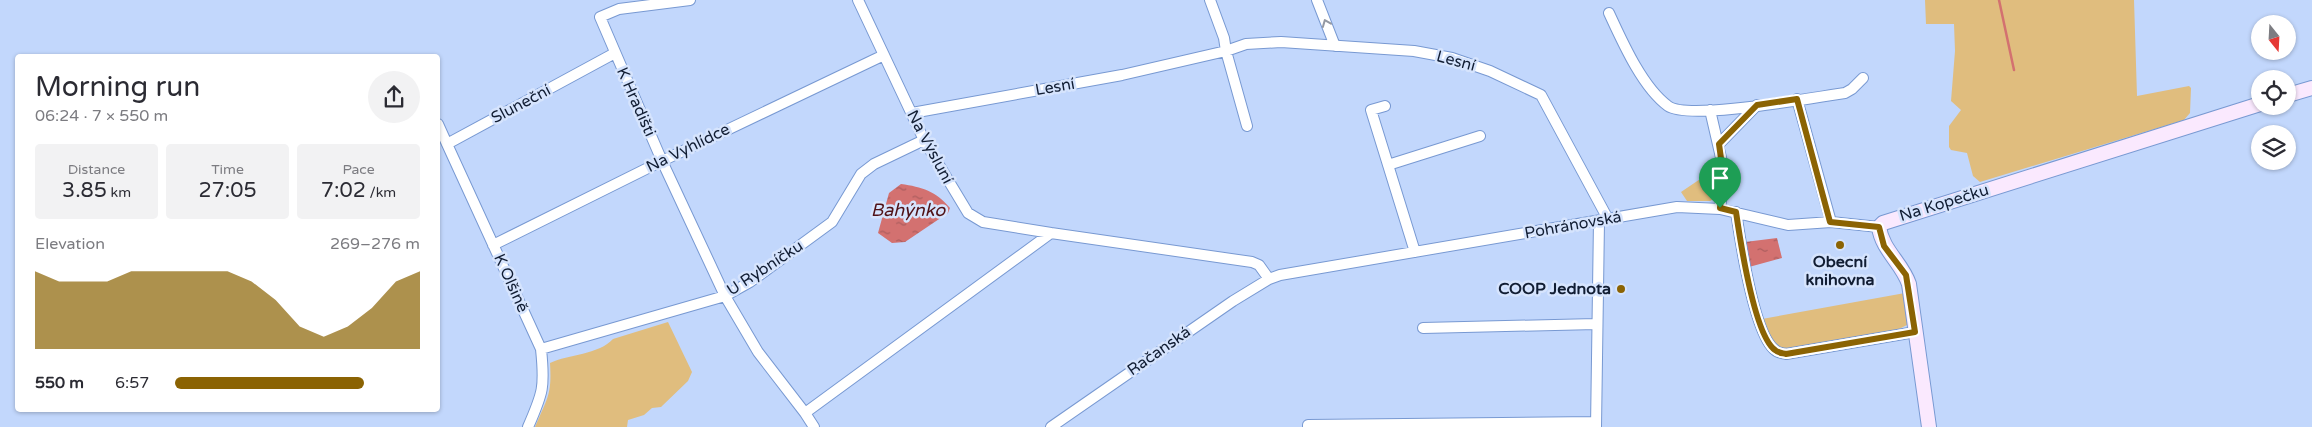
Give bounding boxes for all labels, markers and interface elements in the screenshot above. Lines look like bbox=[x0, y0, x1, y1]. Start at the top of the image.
north arrow bbox=[2251, 15, 2296, 60]
map controls bbox=[2251, 15, 2296, 170]
one-way arrow bbox=[1322, 19, 1332, 28]
street label: Lesní bbox=[1434, 46, 1478, 76]
street label: K Hradišti bbox=[612, 64, 660, 140]
text: Morning run bbox=[35, 70, 200, 104]
button: locate bbox=[2251, 70, 2296, 115]
button: share bbox=[368, 71, 420, 123]
street label: Lesní bbox=[1034, 74, 1076, 100]
street label: Sluneční bbox=[488, 80, 554, 128]
text: 06:24 · 7 × 550 m bbox=[35, 106, 168, 126]
street label: Na Výsluní bbox=[902, 107, 958, 187]
street label: Na Vyhlídce bbox=[643, 119, 733, 177]
button: layers bbox=[2251, 125, 2296, 170]
pin bbox=[1699, 157, 1741, 208]
text: Distance bbox=[68, 161, 125, 178]
text: Time bbox=[211, 161, 244, 178]
text: Pace bbox=[342, 161, 375, 178]
icon: arrive bbox=[1706, 164, 1734, 192]
text: 3.85 bbox=[62, 178, 107, 203]
text: 27:05 bbox=[198, 178, 257, 203]
text: 7:02 bbox=[321, 178, 366, 203]
street label: Na Kopečku bbox=[1897, 180, 1991, 226]
text: km bbox=[107, 184, 131, 201]
text: /km bbox=[366, 184, 396, 201]
water label: Bahýnko bbox=[871, 199, 946, 221]
street label: Pohránovská bbox=[1523, 207, 1623, 243]
text: Elevation bbox=[35, 234, 105, 254]
text: 269–276 m bbox=[330, 234, 420, 254]
street label: U Rybníčku bbox=[723, 236, 807, 300]
marker: Obecní knihovna bbox=[1834, 239, 1846, 251]
street label: K Olšině bbox=[489, 251, 533, 315]
place label: Obecní knihovna bbox=[1805, 252, 1875, 290]
place label: COOP Jednota bbox=[1498, 279, 1611, 299]
marker: COOP Jednota bbox=[1615, 283, 1627, 295]
street label: Račanská bbox=[1123, 322, 1195, 380]
text: 550 m bbox=[35, 373, 84, 393]
text: 6:57 bbox=[115, 373, 149, 393]

